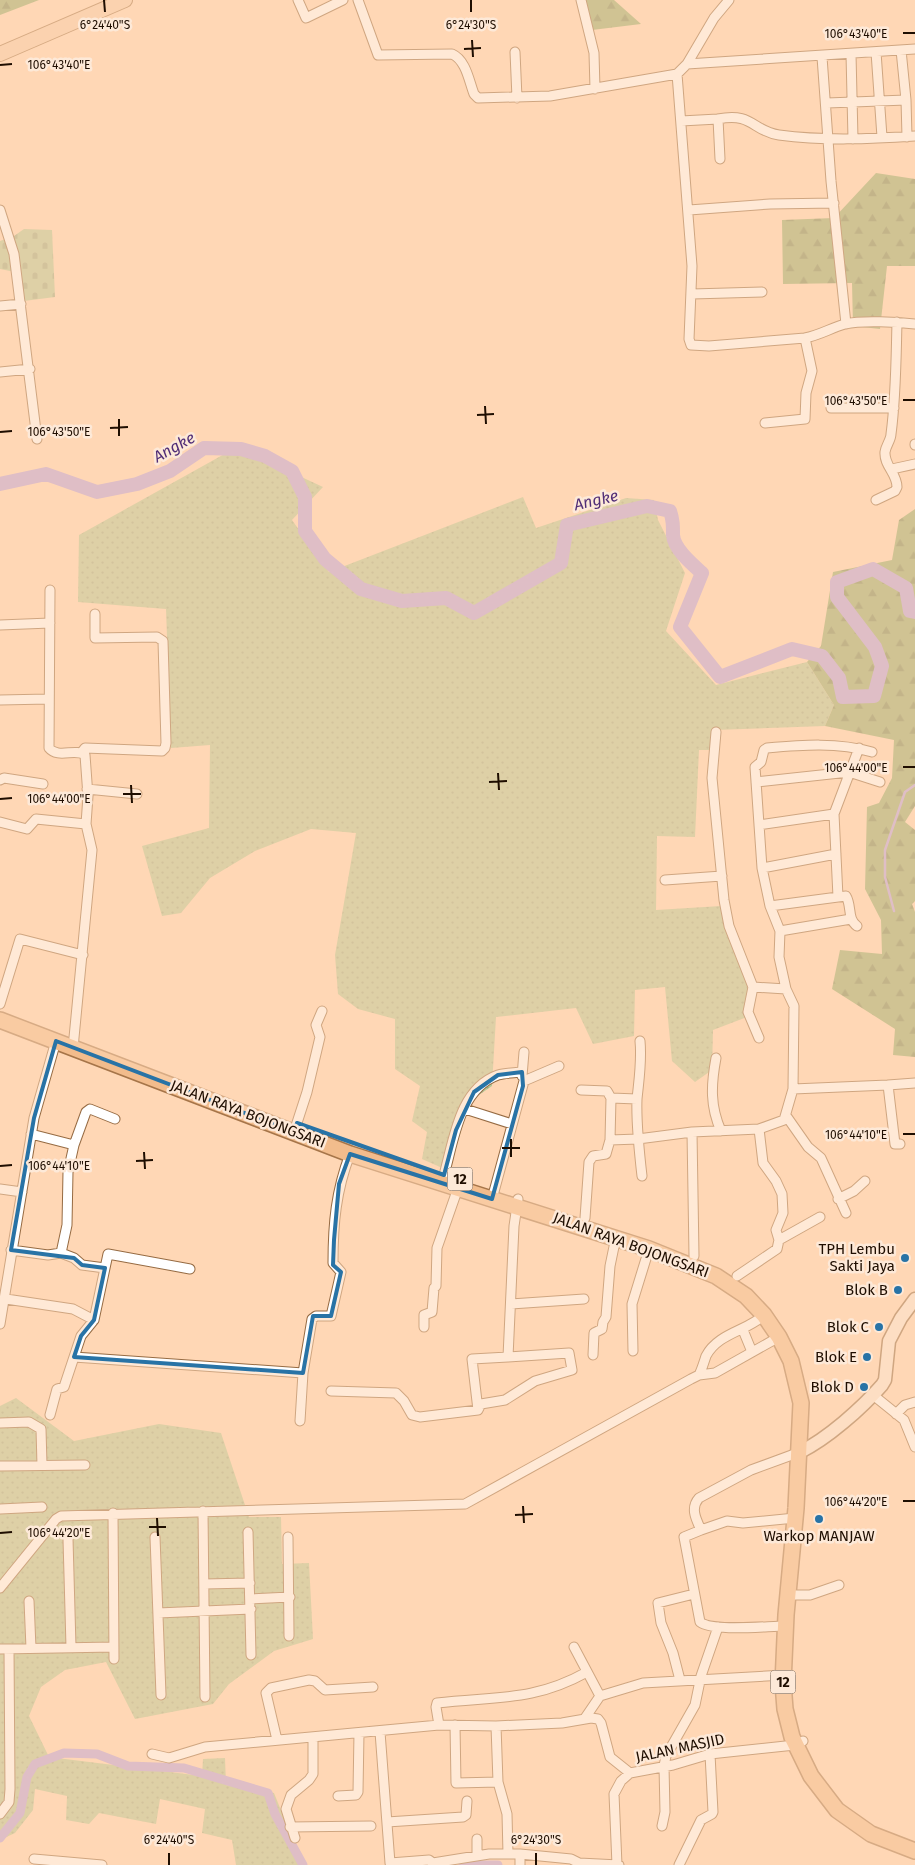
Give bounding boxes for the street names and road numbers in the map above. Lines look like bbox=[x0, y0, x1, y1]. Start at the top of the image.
street label: JALAN RAYA BOJONGSARI bbox=[168, 1076, 328, 1152]
road number: 12 bbox=[448, 1168, 472, 1190]
street label: JALAN RAYA BOJONGSARI bbox=[551, 1208, 711, 1282]
road number: 12 bbox=[770, 1670, 796, 1694]
street label: JALAN MASJID bbox=[634, 1730, 726, 1766]

